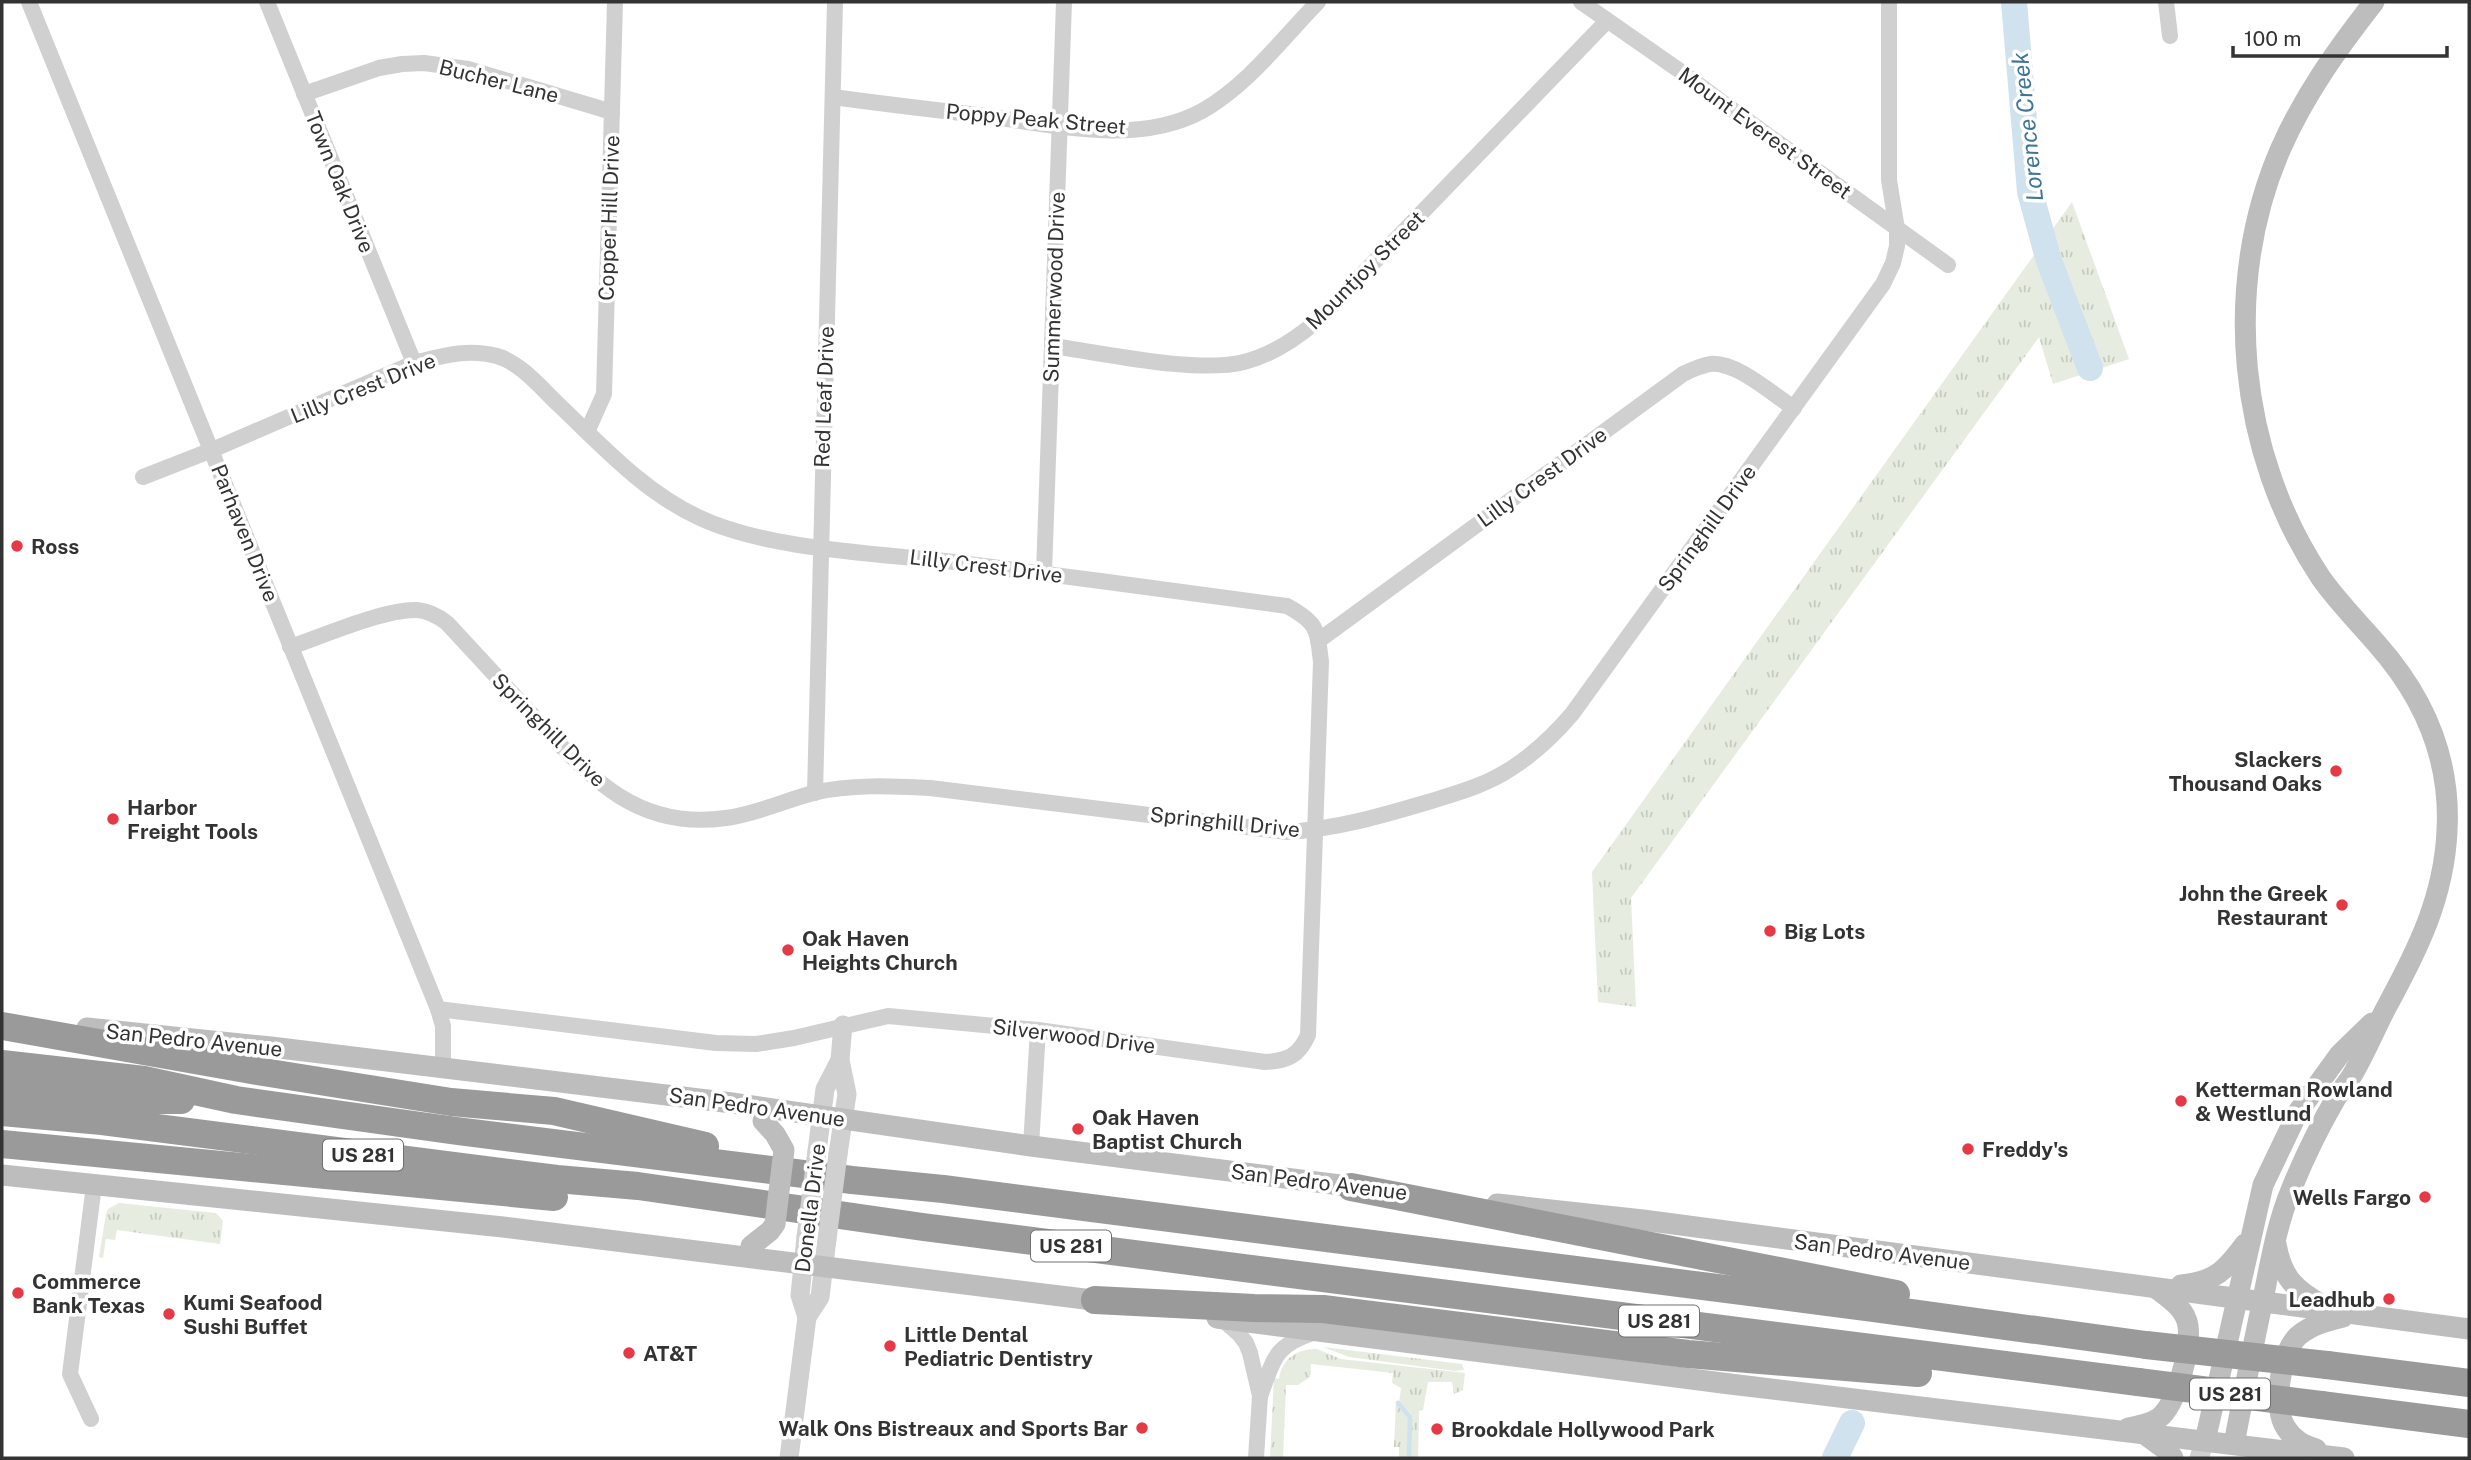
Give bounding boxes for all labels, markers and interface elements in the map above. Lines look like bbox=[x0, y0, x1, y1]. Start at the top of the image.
scale bar bbox=[2233, 14, 2446, 58]
text: 100 m bbox=[2244, 26, 2301, 51]
water label: Lorence Creek bbox=[2006, 51, 2048, 203]
street label: Bucher Lane bbox=[437, 54, 561, 108]
street label: Mount Everest Street bbox=[1674, 62, 1856, 204]
street label: Poppy Peak Street bbox=[945, 99, 1127, 139]
street label: Town Oak Drive bbox=[300, 108, 380, 256]
street label: Copper Hill Drive bbox=[594, 135, 624, 301]
street label: Summerwood Drive bbox=[1038, 191, 1070, 383]
street label: Mountjoy Street bbox=[1300, 205, 1430, 335]
street label: Red Leaf Drive bbox=[809, 326, 839, 468]
street label: Lilly Crest Drive bbox=[287, 348, 439, 428]
street label: Lilly Crest Drive bbox=[1472, 422, 1612, 532]
street label: Springhill Drive bbox=[1653, 460, 1761, 596]
street label: Parhaven Drive bbox=[206, 461, 284, 605]
place label: Ross bbox=[31, 534, 79, 559]
marker: Ross bbox=[9, 538, 25, 554]
street label: Lilly Crest Drive bbox=[908, 544, 1064, 588]
street label: Springhill Drive bbox=[487, 668, 611, 792]
place label: Slackers Thousand Oaks bbox=[2169, 747, 2322, 796]
marker: Slackers Thousand Oaks bbox=[2328, 763, 2344, 779]
place label: Harbor Freight Tools bbox=[127, 795, 258, 844]
street label: Springhill Drive bbox=[1149, 802, 1301, 842]
marker: Harbor Freight Tools bbox=[105, 811, 121, 827]
place label: John the Greek Restaurant bbox=[2179, 881, 2328, 930]
marker: John the Greek Restaurant bbox=[2334, 897, 2350, 913]
place label: Big Lots bbox=[1784, 919, 1865, 944]
marker: Big Lots bbox=[1762, 923, 1778, 939]
place label: Oak Haven Heights Church bbox=[802, 926, 958, 975]
marker: Oak Haven Heights Church bbox=[780, 942, 796, 958]
street label: Silverwood Drive bbox=[991, 1014, 1157, 1058]
street label: San Pedro Avenue bbox=[104, 1018, 284, 1062]
place label: Ketterman Rowland & Westlund bbox=[2195, 1077, 2393, 1126]
street label: San Pedro Avenue bbox=[667, 1082, 847, 1132]
marker: Ketterman Rowland & Westlund bbox=[2173, 1093, 2189, 1109]
place label: Oak Haven Baptist Church bbox=[1092, 1105, 1242, 1154]
marker: Oak Haven Baptist Church bbox=[1070, 1121, 1086, 1137]
place label: Freddy's bbox=[1982, 1137, 2068, 1162]
road number: US 281 bbox=[323, 1140, 403, 1170]
marker: Freddy's bbox=[1960, 1141, 1976, 1157]
street label: Donella Drive bbox=[790, 1142, 830, 1274]
street label: San Pedro Avenue bbox=[1229, 1159, 1409, 1205]
place label: Wells Fargo bbox=[2293, 1185, 2411, 1210]
marker: Wells Fargo bbox=[2417, 1189, 2433, 1205]
street label: San Pedro Avenue bbox=[1792, 1229, 1972, 1275]
road number: US 281 bbox=[1031, 1230, 1111, 1262]
place label: Commerce Bank Texas bbox=[32, 1269, 145, 1318]
marker: Commerce Bank Texas bbox=[10, 1285, 26, 1301]
place label: Leadhub bbox=[2289, 1287, 2375, 1312]
place label: Kumi Seafood Sushi Buffet bbox=[183, 1290, 322, 1339]
marker: Leadhub bbox=[2381, 1291, 2397, 1307]
marker: Kumi Seafood Sushi Buffet bbox=[161, 1306, 177, 1322]
road number: US 281 bbox=[1619, 1306, 1699, 1336]
place label: Little Dental Pediatric Dentistry bbox=[904, 1322, 1093, 1371]
marker: Little Dental Pediatric Dentistry bbox=[882, 1338, 898, 1354]
place label: AT&T bbox=[643, 1341, 697, 1366]
marker: AT&T bbox=[621, 1345, 637, 1361]
road number: US 281 bbox=[2190, 1378, 2270, 1410]
place label: Walk Ons Bistreaux and Sports Bar bbox=[779, 1416, 1128, 1441]
place label: Brookdale Hollywood Park bbox=[1451, 1417, 1715, 1442]
marker: Walk Ons Bistreaux and Sports Bar bbox=[1134, 1420, 1150, 1436]
marker: Brookdale Hollywood Park bbox=[1429, 1421, 1445, 1437]

